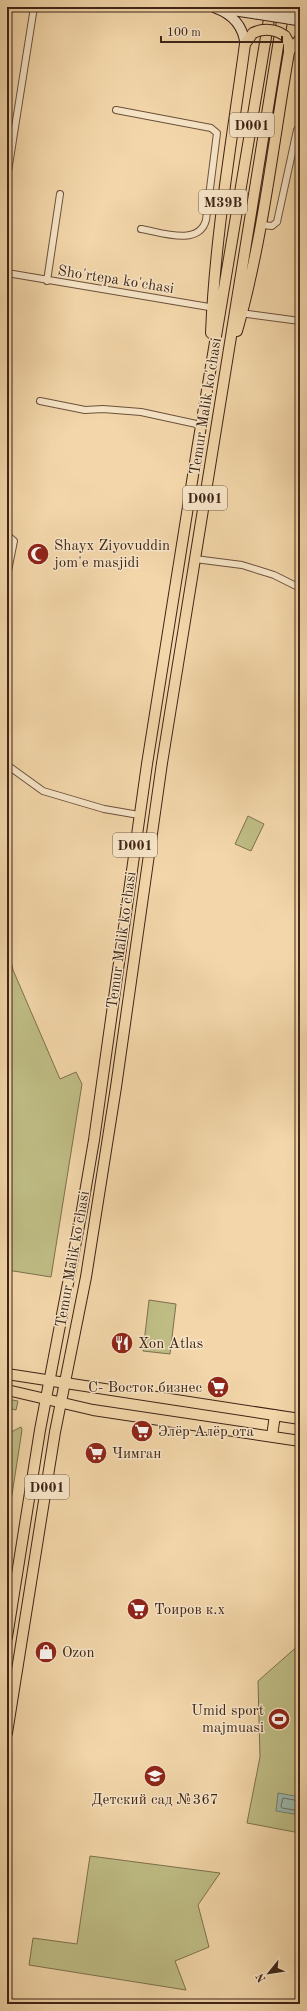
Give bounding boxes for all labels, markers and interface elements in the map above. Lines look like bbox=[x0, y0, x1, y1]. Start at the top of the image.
scale bar bbox=[161, 18, 282, 44]
text: 100 m bbox=[167, 27, 201, 39]
road number: D001 bbox=[230, 113, 274, 137]
road number: M39B bbox=[199, 190, 247, 214]
street label: Sho'rtepa ko'chasi bbox=[56, 264, 175, 297]
street label: Temur Malik ko'chasi bbox=[188, 337, 225, 476]
road number: D001 bbox=[183, 486, 227, 510]
place label: Shayx Ziyovuddin jom'e masjidi bbox=[53, 539, 170, 571]
mosque icon: Shayx Ziyovuddin jom'e masjidi bbox=[25, 541, 51, 567]
road number: D001 bbox=[113, 833, 157, 857]
street label: Temur Malik ko'chasi bbox=[105, 871, 140, 1010]
street label: Temur Malik ko'chasi bbox=[54, 1190, 93, 1329]
restaurant icon: Xon Atlas bbox=[109, 1330, 135, 1356]
place label: Xon Atlas bbox=[138, 1337, 203, 1352]
supermarket icon: С- Восток бизнес bbox=[205, 1374, 231, 1400]
place label: С- Восток бизнес bbox=[88, 1381, 202, 1396]
supermarket icon: Элёр Алёр ота bbox=[129, 1418, 155, 1444]
place label: Элёр Алёр ота bbox=[158, 1425, 254, 1440]
supermarket icon: Чимган bbox=[83, 1440, 109, 1466]
place label: Чимган bbox=[112, 1447, 161, 1462]
road number: D001 bbox=[25, 1475, 69, 1499]
supermarket icon: Тоиров к.х bbox=[125, 1596, 151, 1622]
place label: Тоиров к.х bbox=[154, 1603, 226, 1618]
shop icon: Ozon bbox=[33, 1639, 59, 1665]
place label: Ozon bbox=[62, 1646, 95, 1661]
place label: Umid sport majmuasi bbox=[191, 1704, 264, 1736]
sports icon: Umid sport majmuasi bbox=[266, 1706, 292, 1732]
school or university icon: Детский сад №367 bbox=[142, 1763, 168, 1789]
place label: Детский сад №367 bbox=[91, 1793, 219, 1808]
north arrow bbox=[249, 1953, 289, 1993]
text: N bbox=[254, 1970, 269, 1984]

